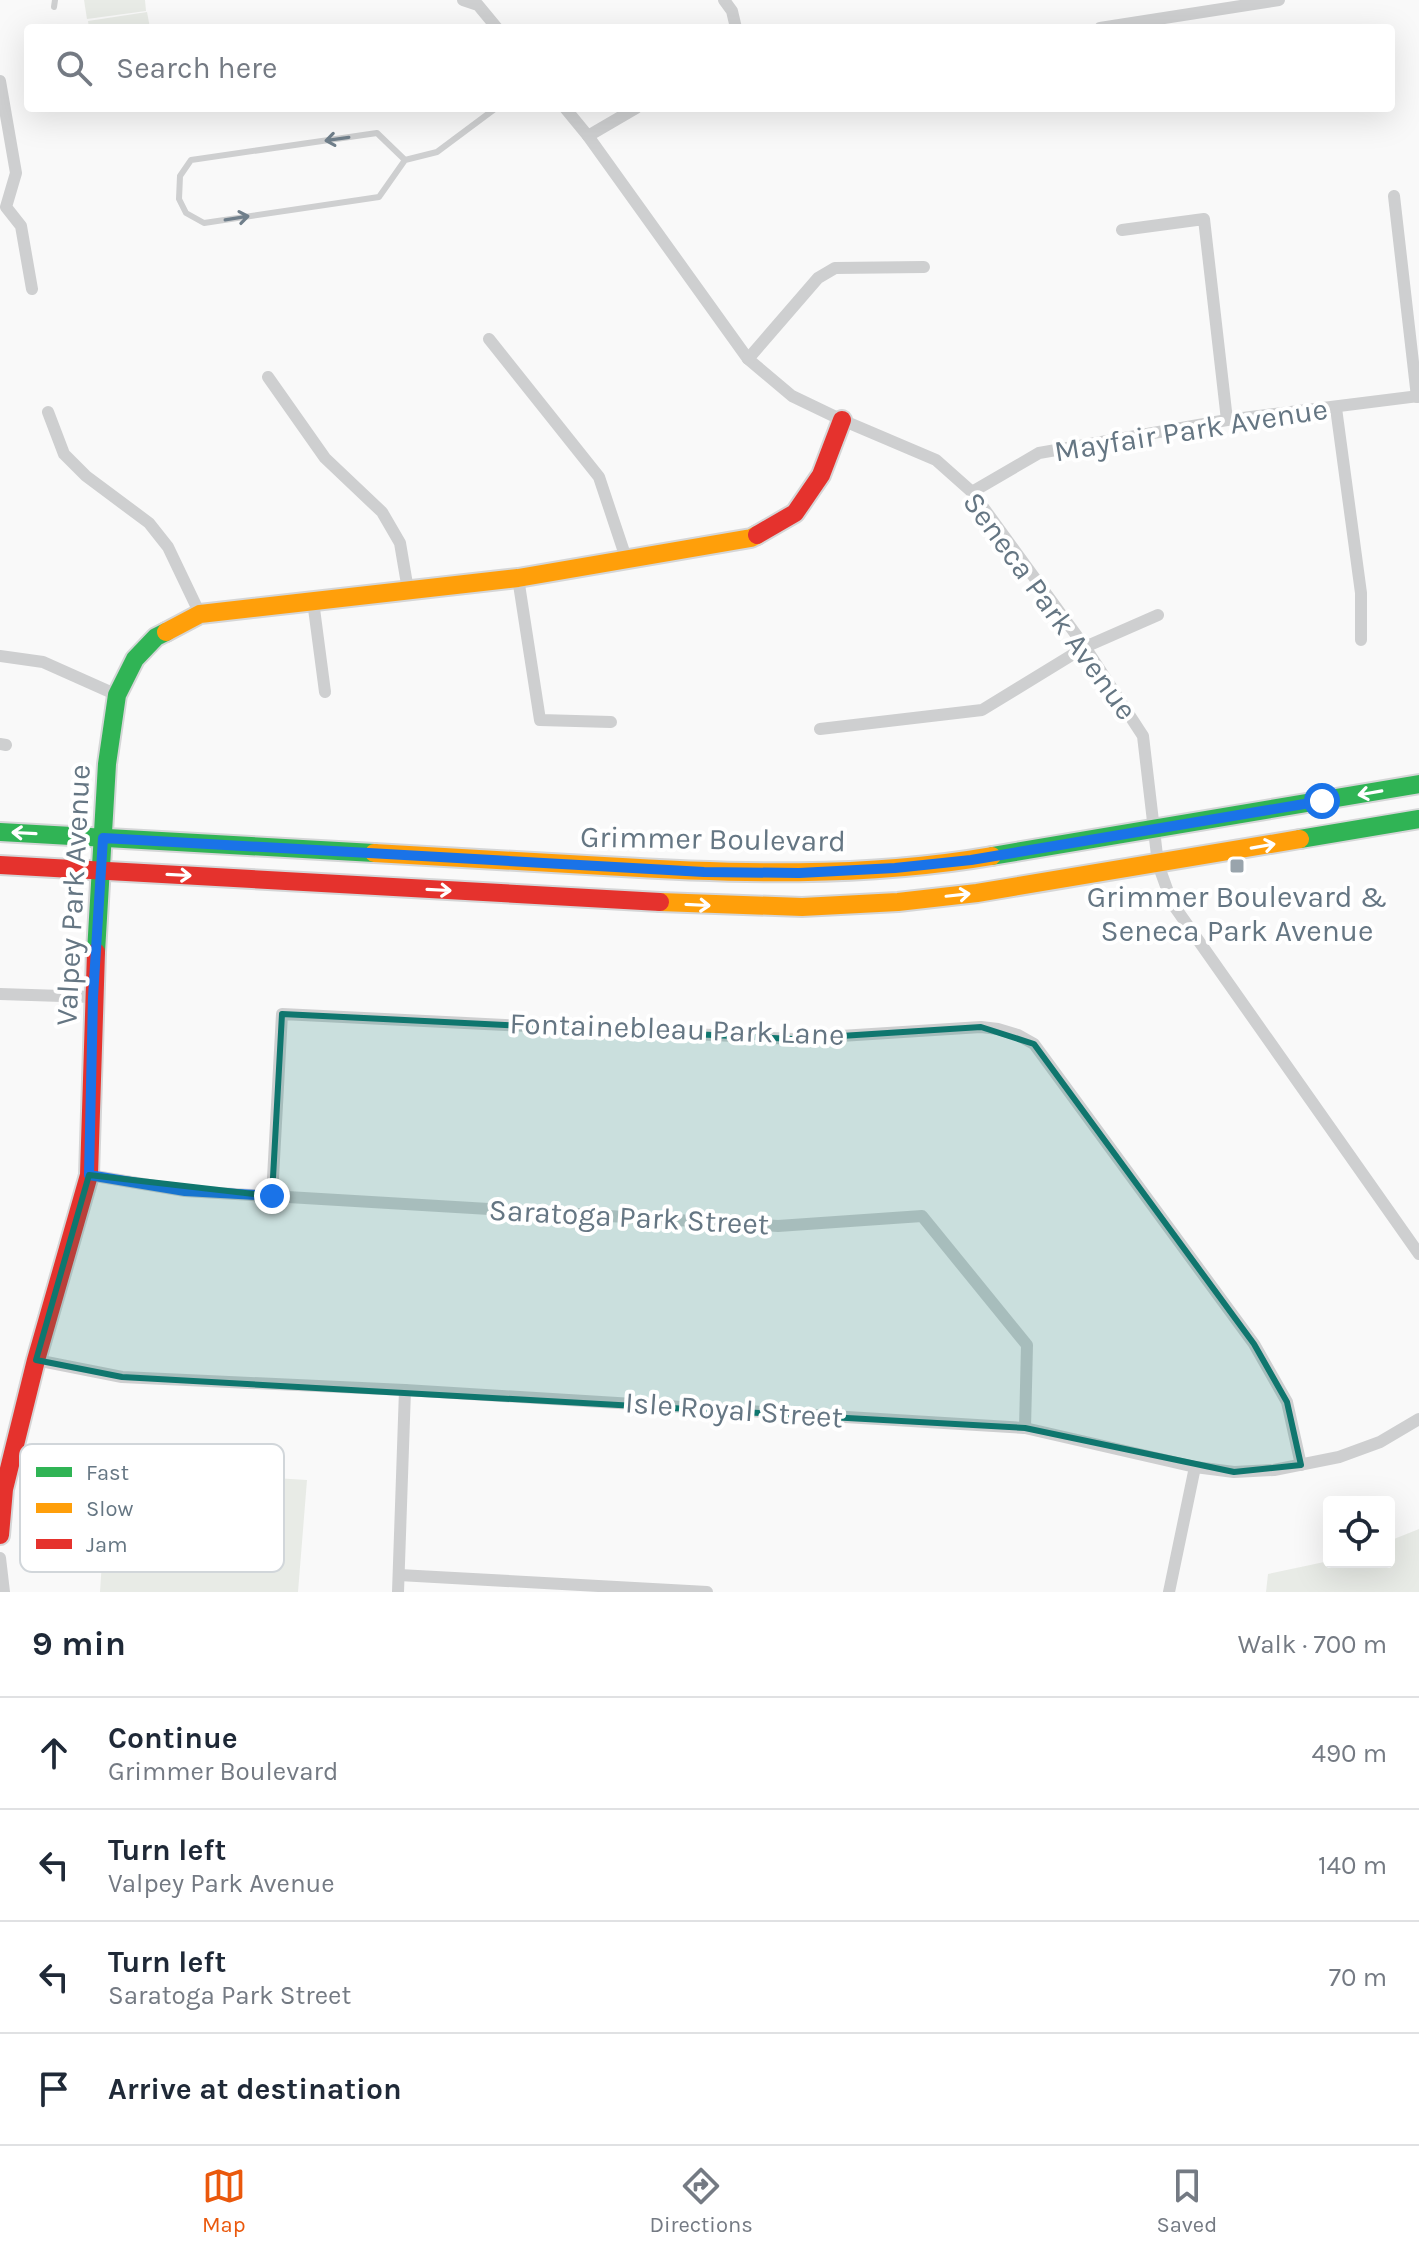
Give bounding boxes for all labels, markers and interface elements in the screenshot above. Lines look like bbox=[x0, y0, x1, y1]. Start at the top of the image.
search box bbox=[24, 24, 1395, 112]
icon: search bbox=[52, 46, 96, 90]
text: Search here bbox=[116, 50, 277, 86]
one-way arrow bbox=[325, 132, 350, 147]
one-way arrow bbox=[224, 210, 249, 225]
street label: Mayfair Park Avenue bbox=[1052, 391, 1330, 469]
street label: Seneca Park Avenue bbox=[955, 485, 1145, 727]
street label: Valpey Park Avenue bbox=[48, 763, 98, 1027]
route start bbox=[1304, 783, 1340, 819]
one-way arrow bbox=[1358, 786, 1384, 801]
street label: Grimmer Boulevard bbox=[580, 819, 846, 859]
one-way arrow bbox=[11, 826, 38, 841]
one-way arrow bbox=[1250, 838, 1275, 853]
marker: Grimmer Boulevard & Seneca Park Avenue bbox=[1228, 857, 1246, 875]
one-way arrow bbox=[165, 868, 192, 883]
place label: Grimmer Boulevard & Seneca Park Avenue bbox=[1087, 879, 1387, 949]
one-way arrow bbox=[425, 883, 452, 898]
one-way arrow bbox=[944, 888, 971, 903]
one-way arrow bbox=[684, 897, 711, 912]
street label: Fontainebleau Park Lane bbox=[509, 1005, 845, 1053]
route end bbox=[254, 1178, 290, 1214]
street label: Saratoga Park Street bbox=[488, 1192, 770, 1242]
street label: Isle Royal Street bbox=[624, 1384, 844, 1436]
legend bbox=[20, 1444, 284, 1572]
text: Fast bbox=[86, 1460, 129, 1486]
text: Slow bbox=[86, 1496, 133, 1522]
map controls bbox=[1323, 1496, 1395, 1568]
button: locate bbox=[1323, 1496, 1395, 1568]
text: Jam bbox=[86, 1532, 128, 1558]
text: 9 min bbox=[32, 1624, 126, 1664]
text: Walk · 700 m bbox=[1238, 1629, 1387, 1660]
text: Continue bbox=[108, 1720, 238, 1756]
icon: ahead bbox=[32, 1731, 76, 1775]
text: 490 m bbox=[1311, 1738, 1387, 1769]
text: Grimmer Boulevard bbox=[108, 1756, 338, 1787]
text: Turn left bbox=[108, 1832, 226, 1868]
icon: left bbox=[32, 1843, 76, 1887]
text: 140 m bbox=[1318, 1850, 1387, 1881]
text: Valpey Park Avenue bbox=[108, 1868, 335, 1899]
text: Turn left bbox=[108, 1944, 226, 1980]
icon: left bbox=[32, 1955, 76, 1999]
text: 70 m bbox=[1329, 1962, 1387, 1993]
text: Saratoga Park Street bbox=[108, 1980, 351, 2011]
icon: arrive bbox=[32, 2067, 76, 2111]
text: Arrive at destination bbox=[108, 2071, 402, 2107]
tab: Map bbox=[202, 2164, 246, 2238]
tab: Directions bbox=[649, 2164, 753, 2238]
tab: Saved bbox=[1156, 2164, 1217, 2238]

